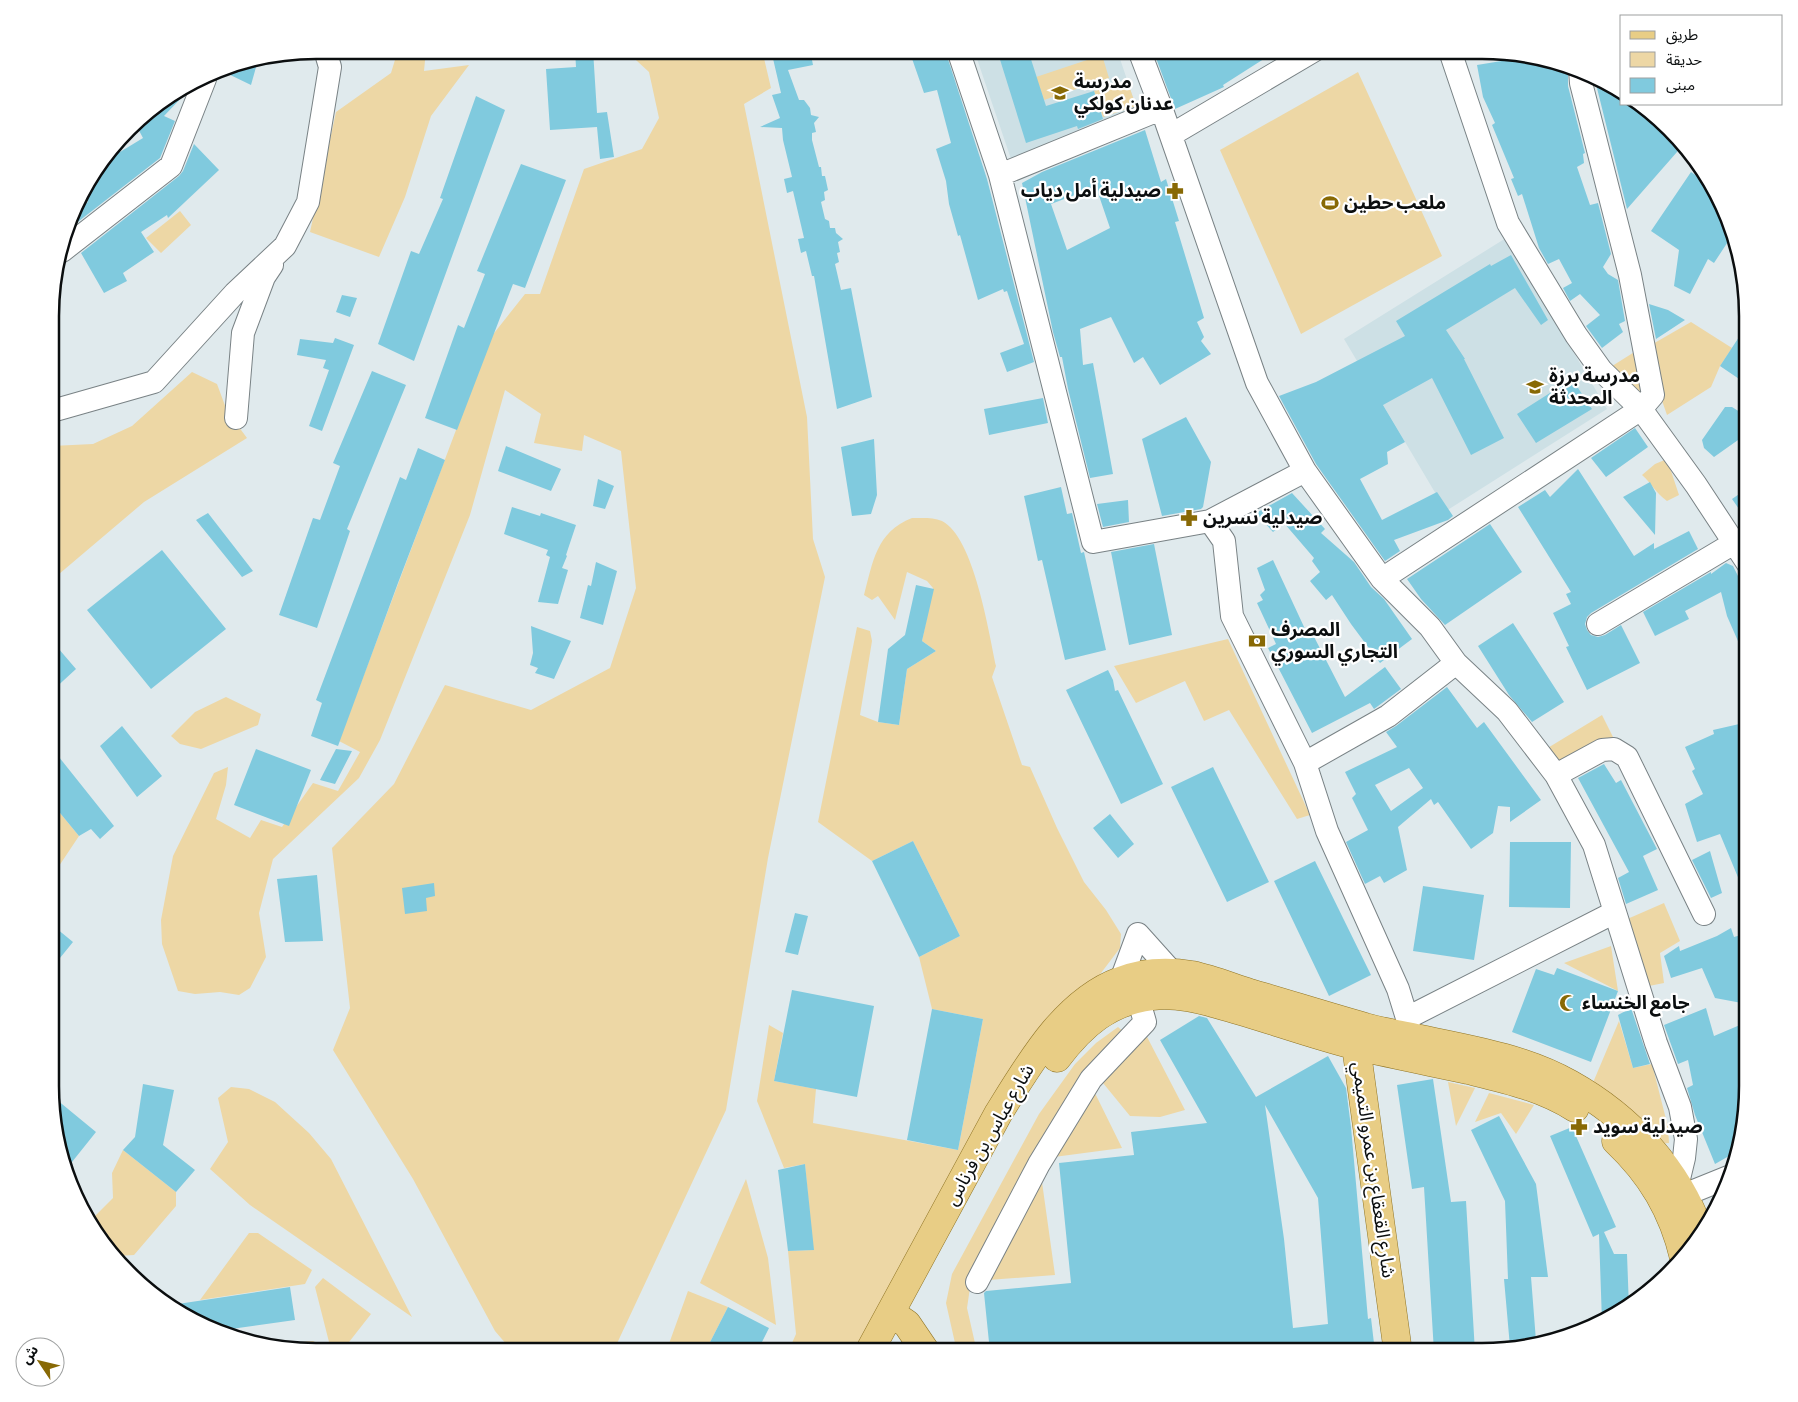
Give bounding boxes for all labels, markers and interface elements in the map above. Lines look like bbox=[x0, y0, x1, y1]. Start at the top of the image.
legend bbox=[1620, 15, 1783, 105]
text: طريق bbox=[1666, 28, 1698, 45]
text: حديقة bbox=[1666, 53, 1702, 68]
place label: مدرسة عدنان كولكي bbox=[1074, 72, 1174, 118]
text: مبنى bbox=[1666, 78, 1695, 94]
school or university icon: مدرسة عدنان كولكي bbox=[1050, 83, 1070, 103]
place label: صيدلية أمل دياب bbox=[1021, 177, 1161, 202]
pharmacy icon: صيدلية أمل دياب bbox=[1165, 181, 1185, 201]
sports icon: ملعب حطين bbox=[1320, 193, 1340, 213]
place label: ملعب حطين bbox=[1344, 194, 1446, 213]
place label: مدرسة برزة المحدثة bbox=[1549, 366, 1640, 408]
school or university icon: مدرسة برزة المحدثة bbox=[1525, 377, 1545, 397]
pharmacy icon: صيدلية نسرين bbox=[1179, 508, 1199, 528]
place label: صيدلية نسرين bbox=[1203, 508, 1322, 529]
place label: المصرف التجاري السوري bbox=[1271, 620, 1398, 666]
bank icon: المصرف التجاري السوري bbox=[1247, 631, 1267, 651]
mosque icon: جامع الخنساء bbox=[1558, 993, 1578, 1013]
place label: جامع الخنساء bbox=[1582, 994, 1690, 1017]
street label: شارع عباس بن فرناس bbox=[942, 1061, 1041, 1210]
street label: شارع القعقاع بن عمرو التميمي bbox=[1344, 1061, 1398, 1280]
pharmacy icon: صيدلية سويد bbox=[1569, 1117, 1589, 1137]
place label: صيدلية سويد bbox=[1593, 1117, 1703, 1137]
north arrow bbox=[15, 1337, 65, 1387]
text: ش bbox=[19, 1343, 41, 1367]

